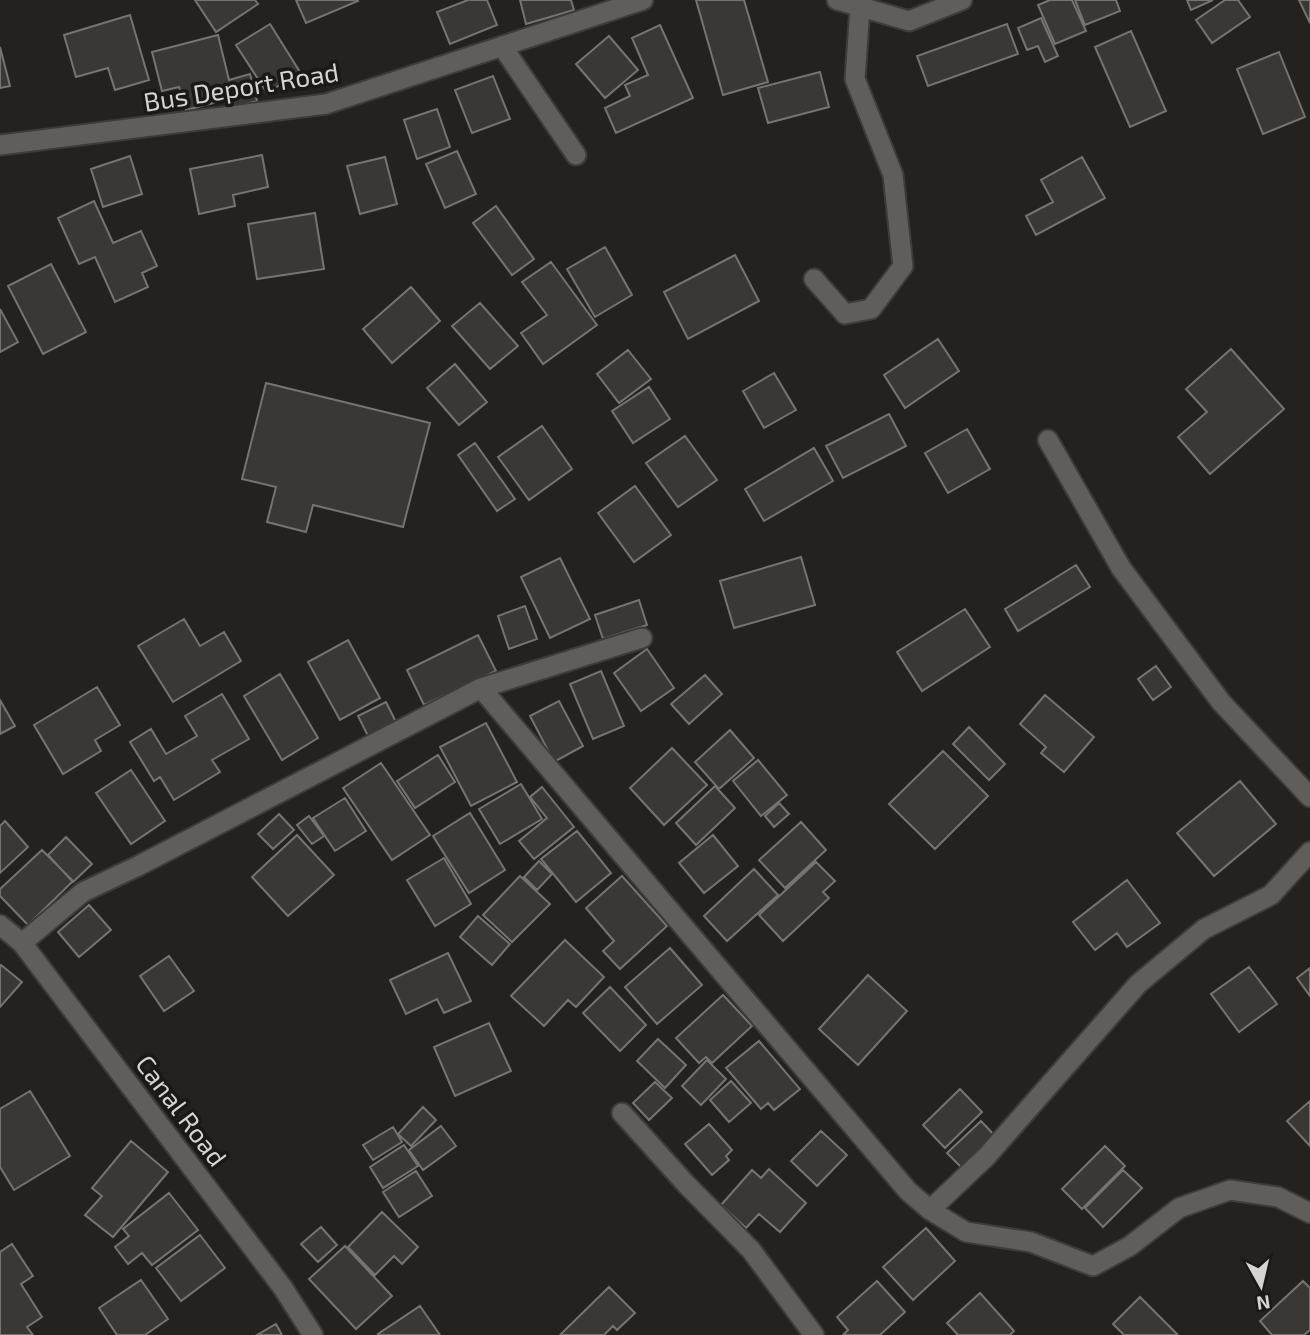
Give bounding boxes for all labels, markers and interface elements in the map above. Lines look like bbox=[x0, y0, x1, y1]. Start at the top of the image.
street label: Bus Deport Road bbox=[141, 55, 341, 117]
street label: Canal Road bbox=[130, 1048, 234, 1172]
north arrow bbox=[1226, 1251, 1296, 1321]
text: N bbox=[1255, 1291, 1272, 1316]

